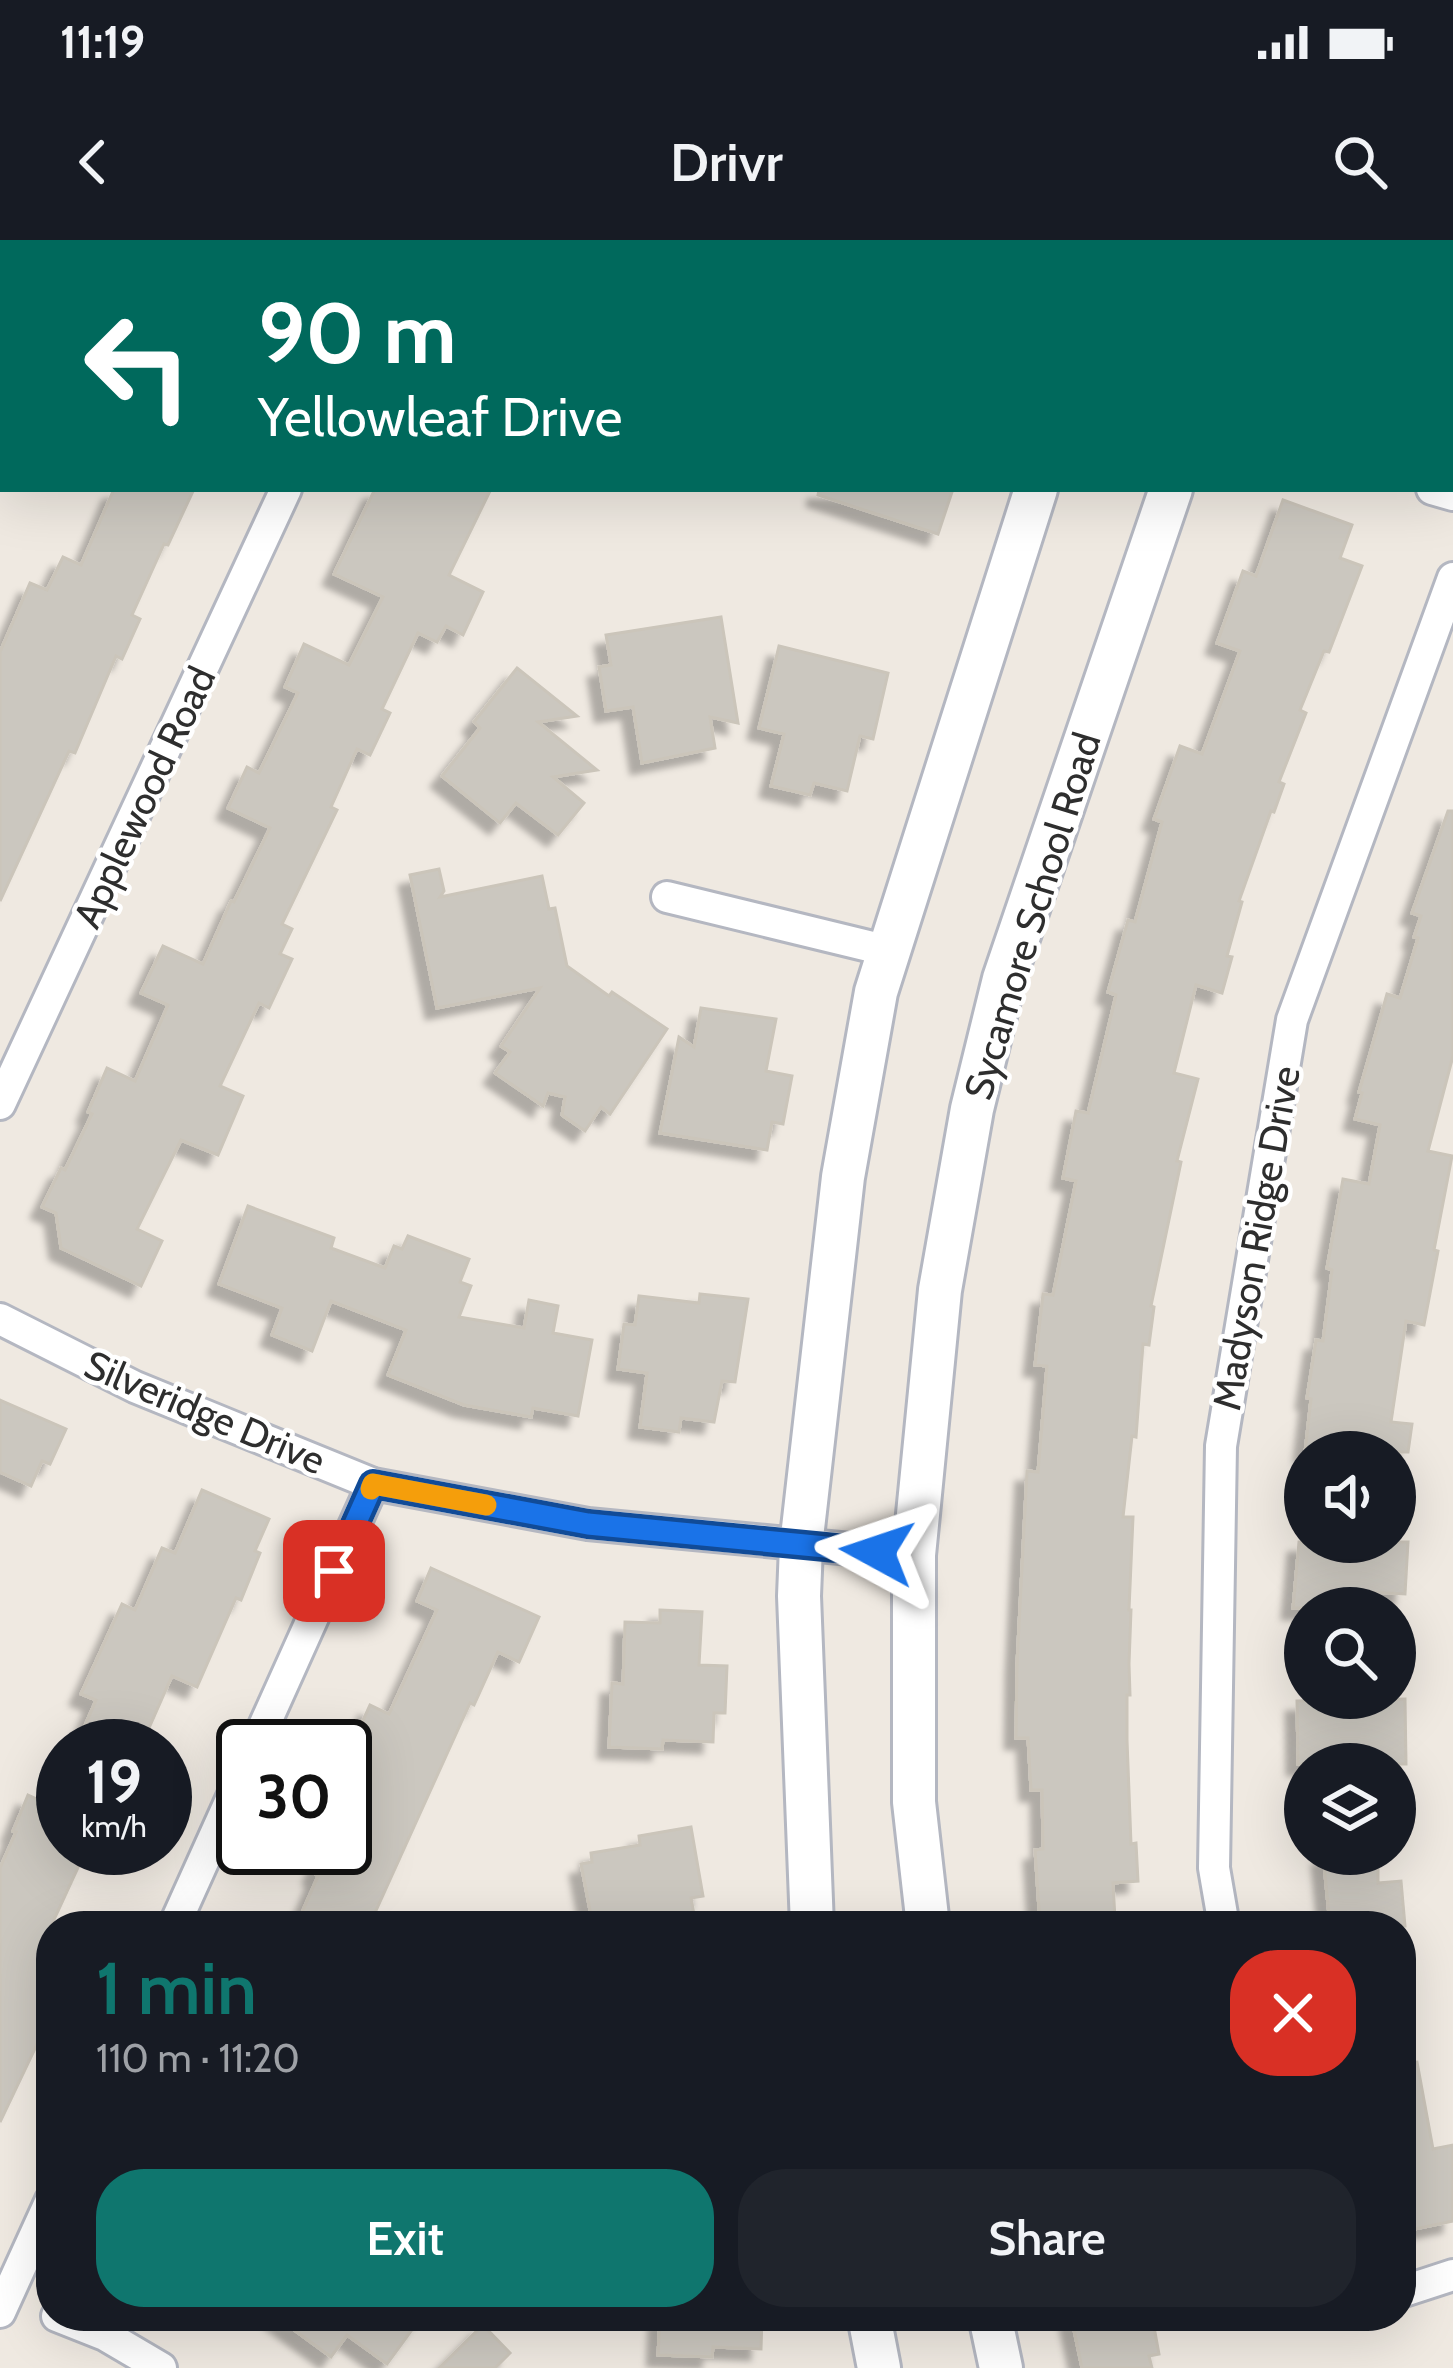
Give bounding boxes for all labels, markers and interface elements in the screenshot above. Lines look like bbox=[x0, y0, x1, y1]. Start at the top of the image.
text: 11:19 bbox=[60, 15, 145, 69]
icon: back bbox=[60, 129, 126, 195]
text: Drivr bbox=[670, 129, 783, 195]
icon: search bbox=[1327, 129, 1393, 195]
text: 90 m bbox=[258, 282, 456, 384]
icon: left bbox=[60, 288, 216, 444]
text: Yellowleaf Drive bbox=[258, 384, 622, 450]
street label: Applewood Road bbox=[63, 659, 225, 935]
street label: Sycamore School Road bbox=[953, 727, 1111, 1105]
street label: Madyson Ridge Drive bbox=[1202, 1062, 1310, 1414]
street label: Silveridge Drive bbox=[78, 1340, 332, 1484]
map controls bbox=[1284, 1431, 1416, 1875]
button: sound bbox=[1284, 1431, 1416, 1563]
position arrow bbox=[814, 1489, 940, 1615]
pin bbox=[283, 1520, 385, 1622]
icon: arrive bbox=[301, 1538, 367, 1604]
button: search bbox=[1284, 1587, 1416, 1719]
speed limit sign: 30 bbox=[216, 1719, 372, 1875]
button: layers bbox=[1284, 1743, 1416, 1875]
text: 19 bbox=[86, 1745, 142, 1818]
text: km/h bbox=[81, 1808, 147, 1845]
text: 1 min bbox=[96, 1945, 257, 2032]
button: close bbox=[1230, 1950, 1356, 2076]
text: 110 m · 11:20 bbox=[96, 2034, 300, 2082]
button: Exit bbox=[96, 2169, 714, 2307]
button: Share bbox=[738, 2169, 1356, 2307]

